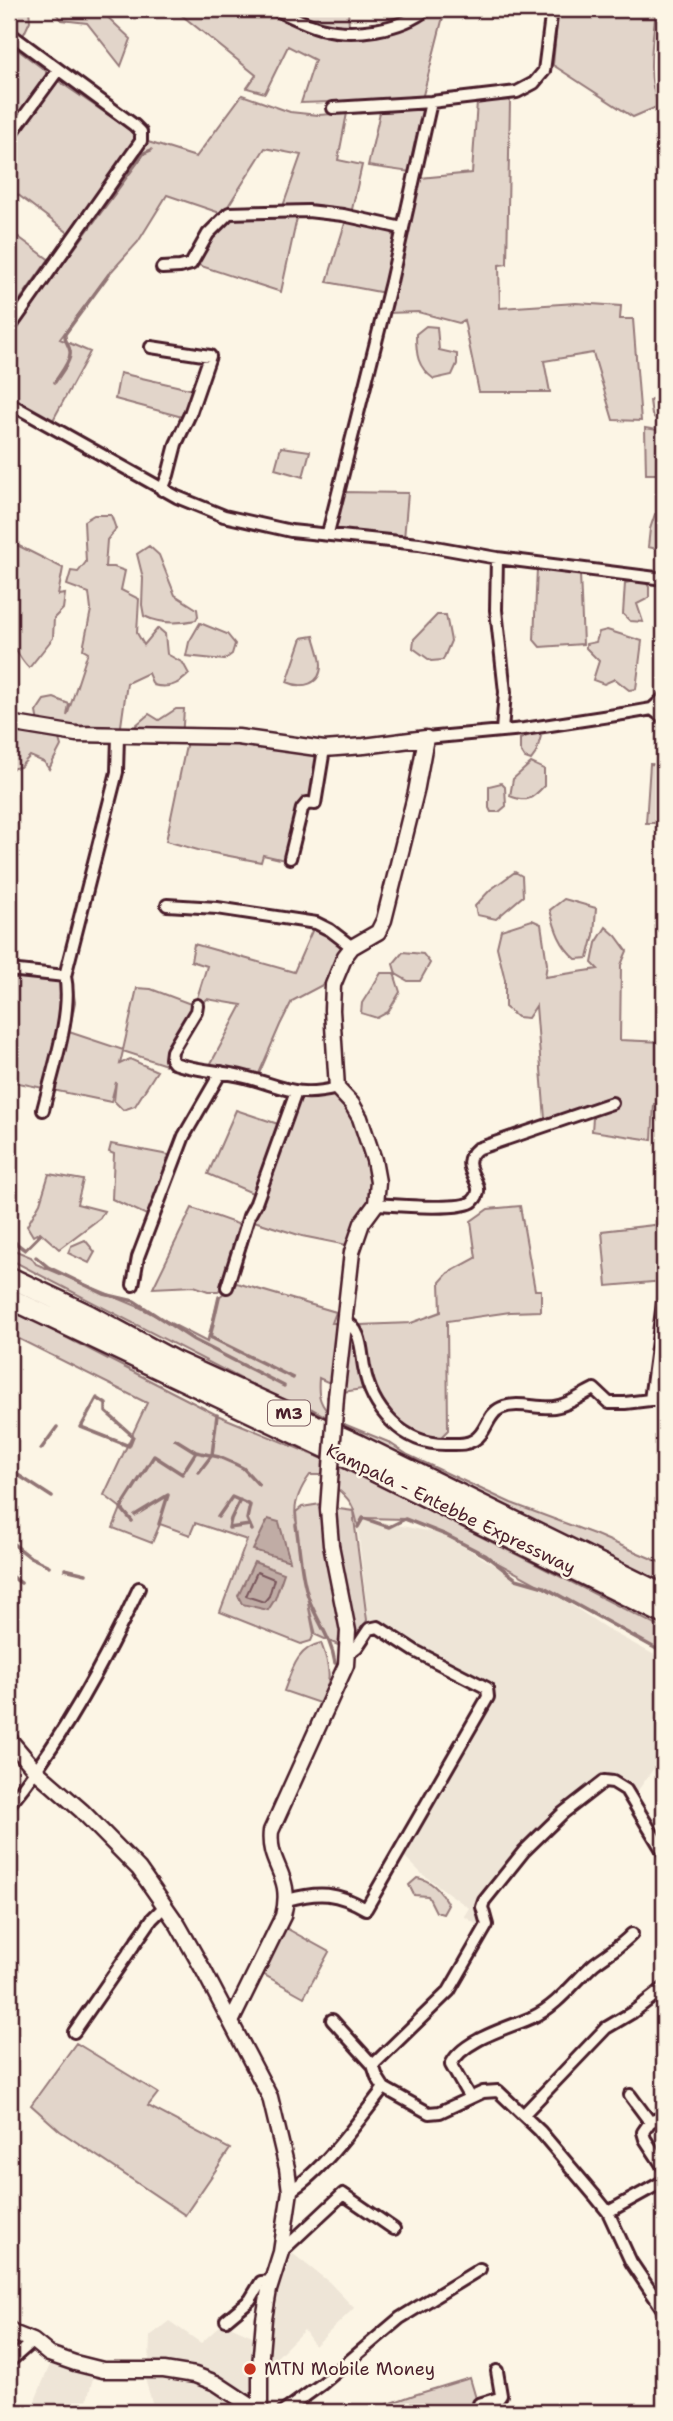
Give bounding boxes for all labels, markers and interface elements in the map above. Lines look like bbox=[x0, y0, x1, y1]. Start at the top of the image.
road number: M3 bbox=[268, 1400, 310, 1426]
street label: Kampala - Entebbe Expressway bbox=[322, 1438, 580, 1580]
place label: MTN Mobile Money bbox=[264, 2357, 435, 2381]
marker: MTN Mobile Money bbox=[242, 2361, 258, 2377]

